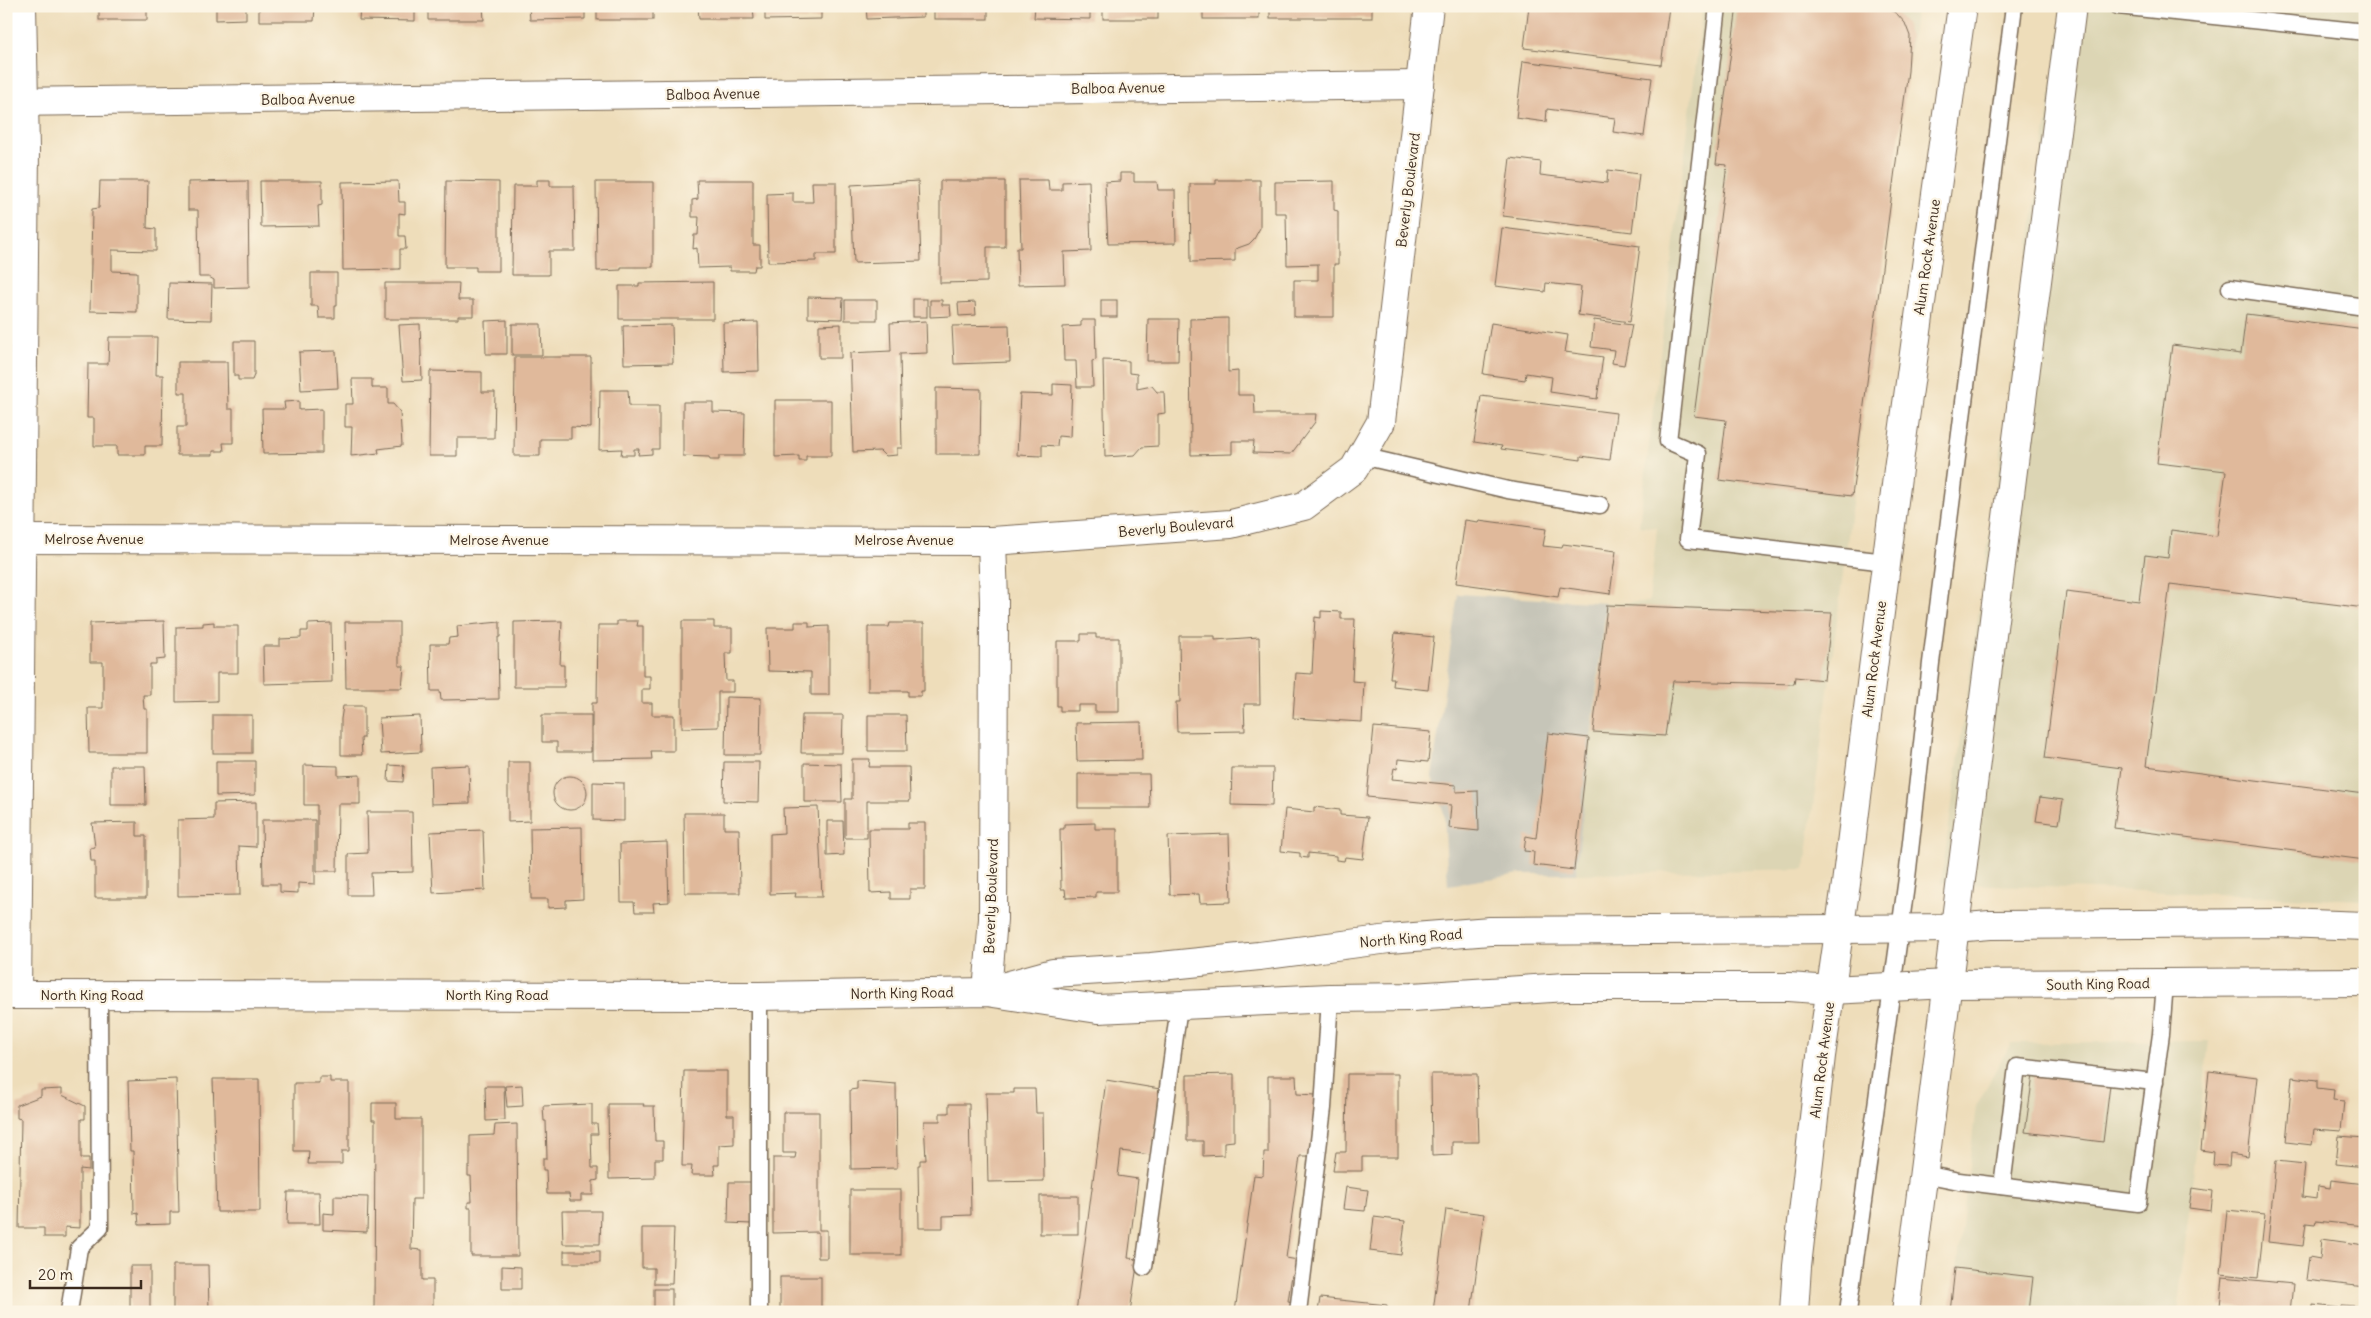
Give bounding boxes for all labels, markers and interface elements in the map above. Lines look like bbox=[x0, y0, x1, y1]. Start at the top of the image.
street label: Balboa Avenue bbox=[1071, 78, 1165, 98]
street label: Balboa Avenue bbox=[666, 84, 760, 104]
street label: Balboa Avenue bbox=[261, 89, 355, 109]
street label: Beverly Boulevard bbox=[1392, 132, 1424, 248]
street label: Alum Rock Avenue bbox=[1910, 198, 1944, 316]
street label: Beverly Boulevard bbox=[1118, 513, 1234, 541]
street label: Melrose Avenue bbox=[44, 530, 144, 548]
street label: Melrose Avenue bbox=[449, 531, 549, 549]
street label: Melrose Avenue bbox=[854, 531, 954, 549]
street label: Alum Rock Avenue bbox=[1858, 600, 1890, 718]
street label: Beverly Boulevard bbox=[980, 838, 1002, 954]
street label: North King Road bbox=[1359, 925, 1463, 951]
street label: South King Road bbox=[2046, 974, 2150, 994]
street label: North King Road bbox=[850, 983, 954, 1003]
street label: North King Road bbox=[40, 986, 144, 1004]
street label: North King Road bbox=[445, 986, 549, 1004]
street label: Alum Rock Avenue bbox=[1806, 1001, 1838, 1119]
scale bar bbox=[30, 1258, 141, 1290]
text: 20 m bbox=[38, 1265, 73, 1284]

